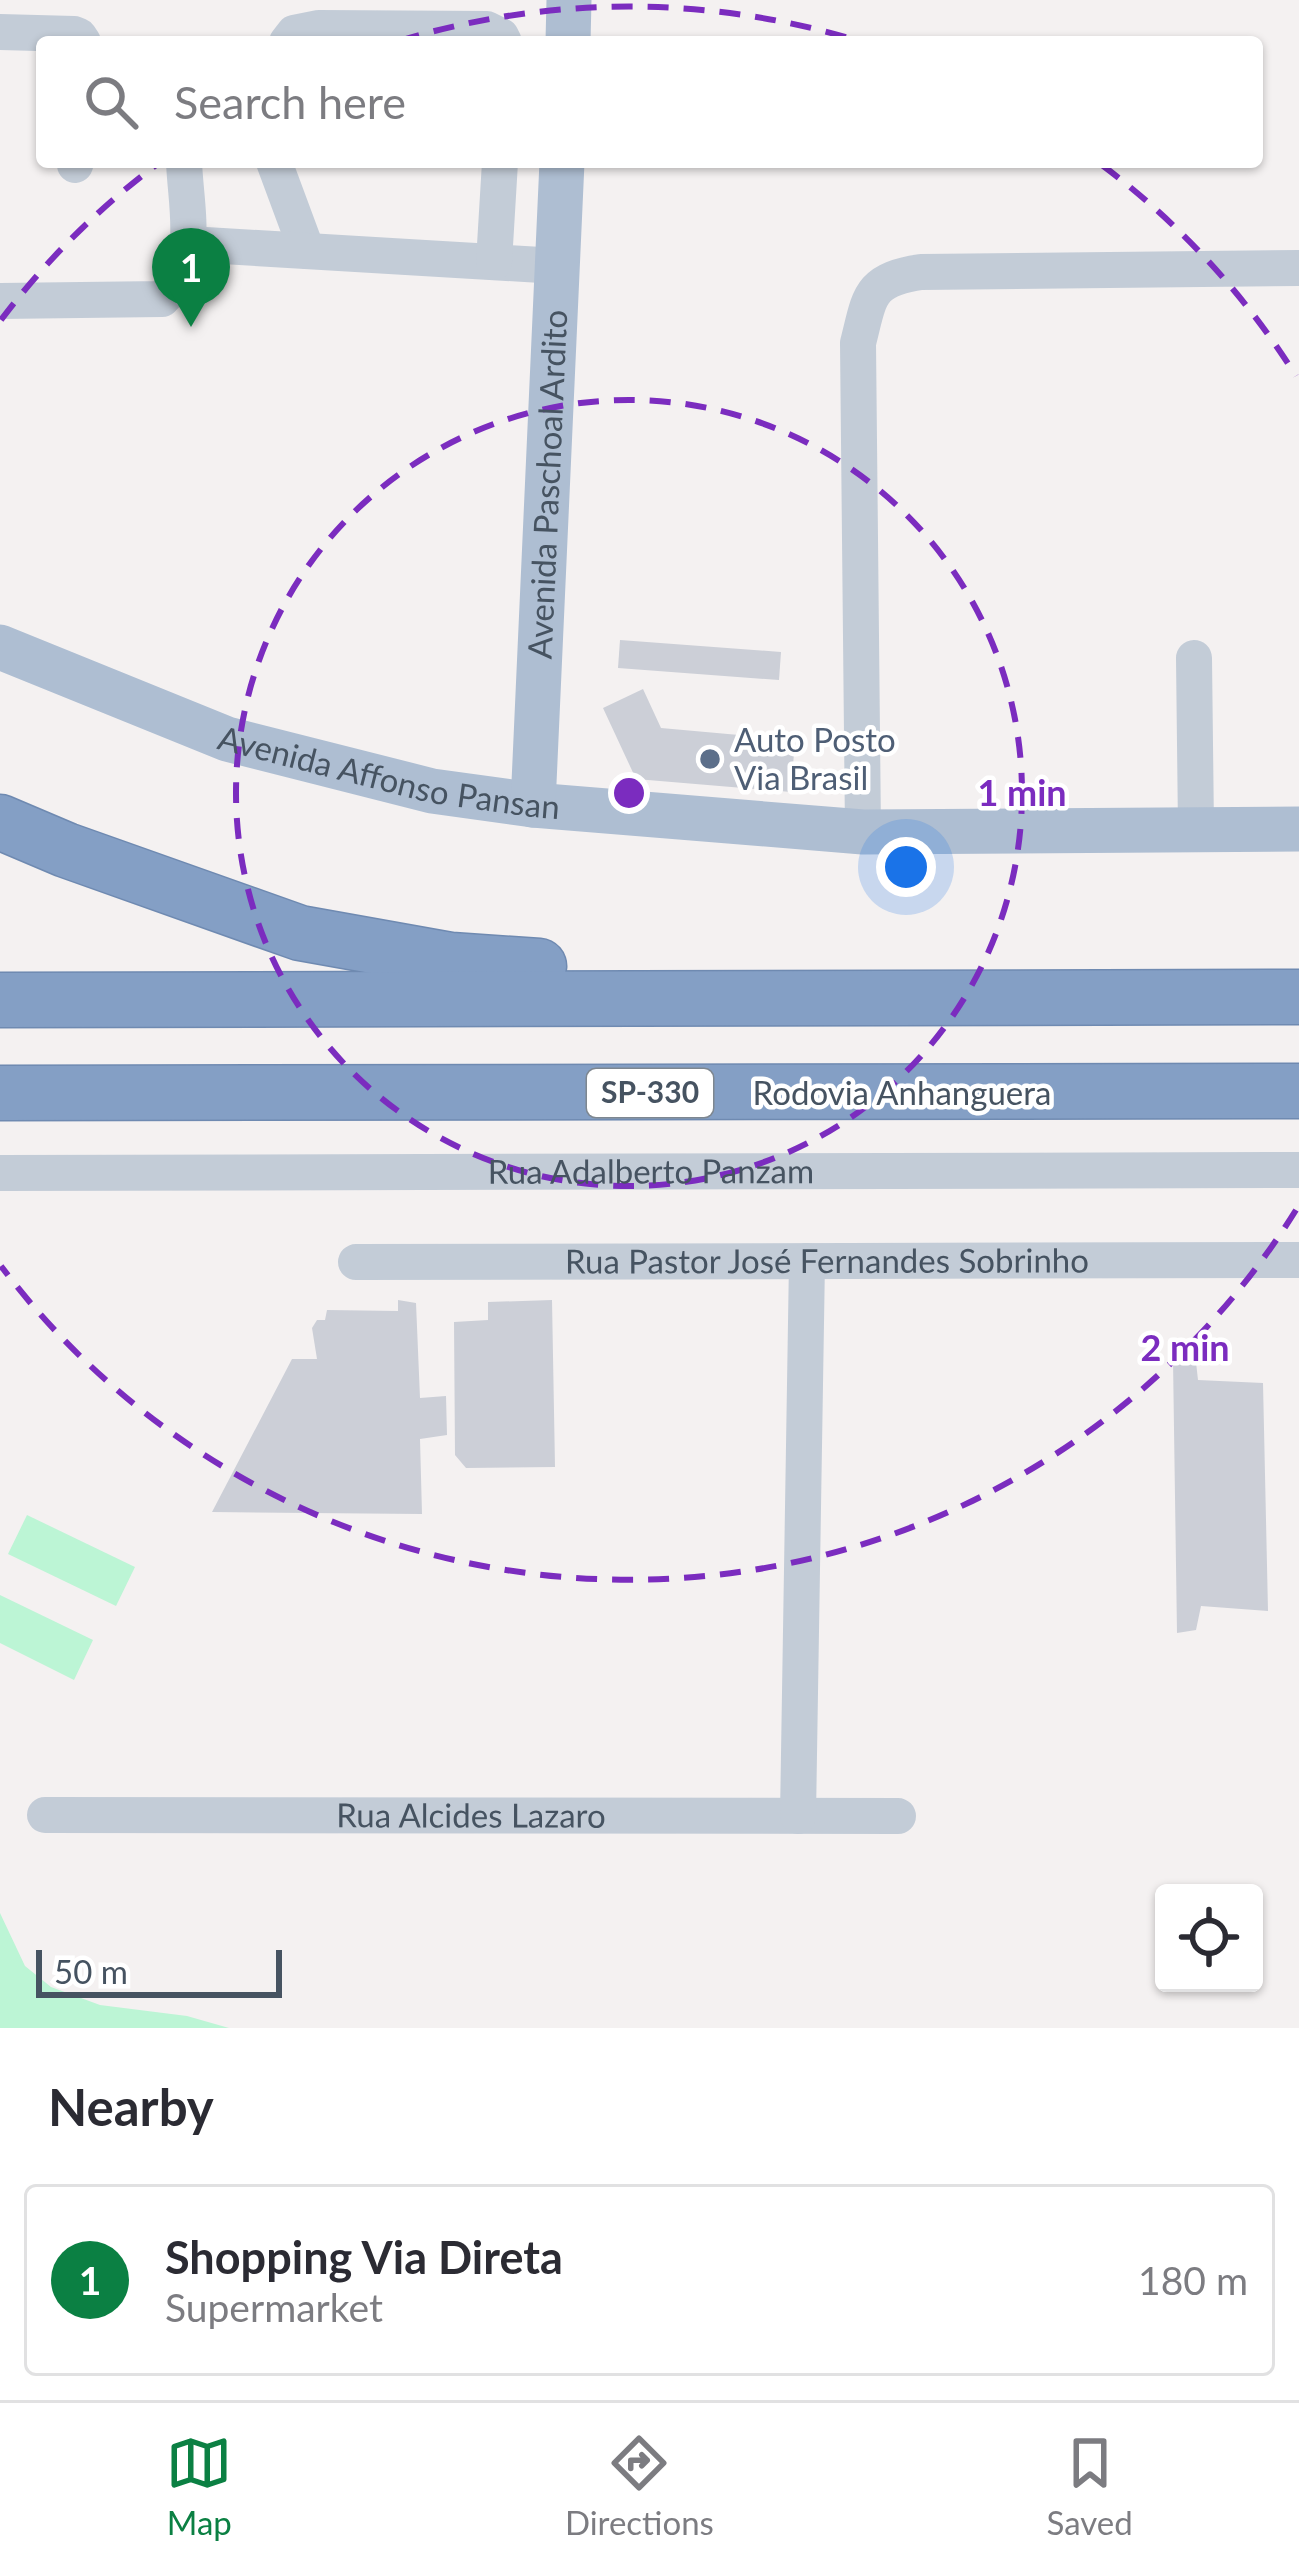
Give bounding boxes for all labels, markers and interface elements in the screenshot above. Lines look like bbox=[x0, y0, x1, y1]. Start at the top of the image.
search box bbox=[36, 36, 1263, 168]
icon: search bbox=[78, 69, 144, 135]
text: Search here bbox=[174, 75, 406, 129]
pin: 1 bbox=[152, 228, 230, 327]
street label: Avenida Paschoal Ardito bbox=[519, 309, 574, 660]
street label: Avenida Affonso Pansan bbox=[214, 717, 561, 826]
place label: Auto Posto Via Brasil bbox=[734, 719, 896, 797]
marker: Auto Posto Via Brasil bbox=[697, 746, 723, 772]
text: 1 min bbox=[977, 770, 1067, 814]
centre of rings bbox=[608, 772, 650, 814]
your location bbox=[876, 837, 936, 897]
road number: SP-330 bbox=[587, 1069, 713, 1117]
street label: Rodovia Anhanguera bbox=[753, 1072, 1051, 1112]
street label: Rua Adalberto Panzam bbox=[488, 1150, 814, 1191]
street label: Rua Pastor José Fernandes Sobrinho bbox=[565, 1239, 1089, 1281]
text: 2 min bbox=[1140, 1325, 1230, 1369]
street label: Rua Alcides Lazaro bbox=[336, 1794, 606, 1835]
map controls bbox=[1155, 1884, 1263, 1992]
button: locate bbox=[1155, 1884, 1263, 1992]
scale bar bbox=[36, 1944, 282, 1997]
text: 50 m bbox=[54, 1951, 128, 1991]
text: Nearby bbox=[48, 2076, 214, 2137]
text: Shopping Via Direta bbox=[165, 2230, 563, 2284]
text: 1 bbox=[79, 2257, 101, 2303]
text: 180 m bbox=[1138, 2257, 1248, 2303]
text: Supermarket bbox=[165, 2284, 383, 2330]
tab: Map bbox=[166, 2430, 232, 2542]
tab: Directions bbox=[565, 2430, 714, 2542]
tab: Saved bbox=[1046, 2430, 1133, 2542]

